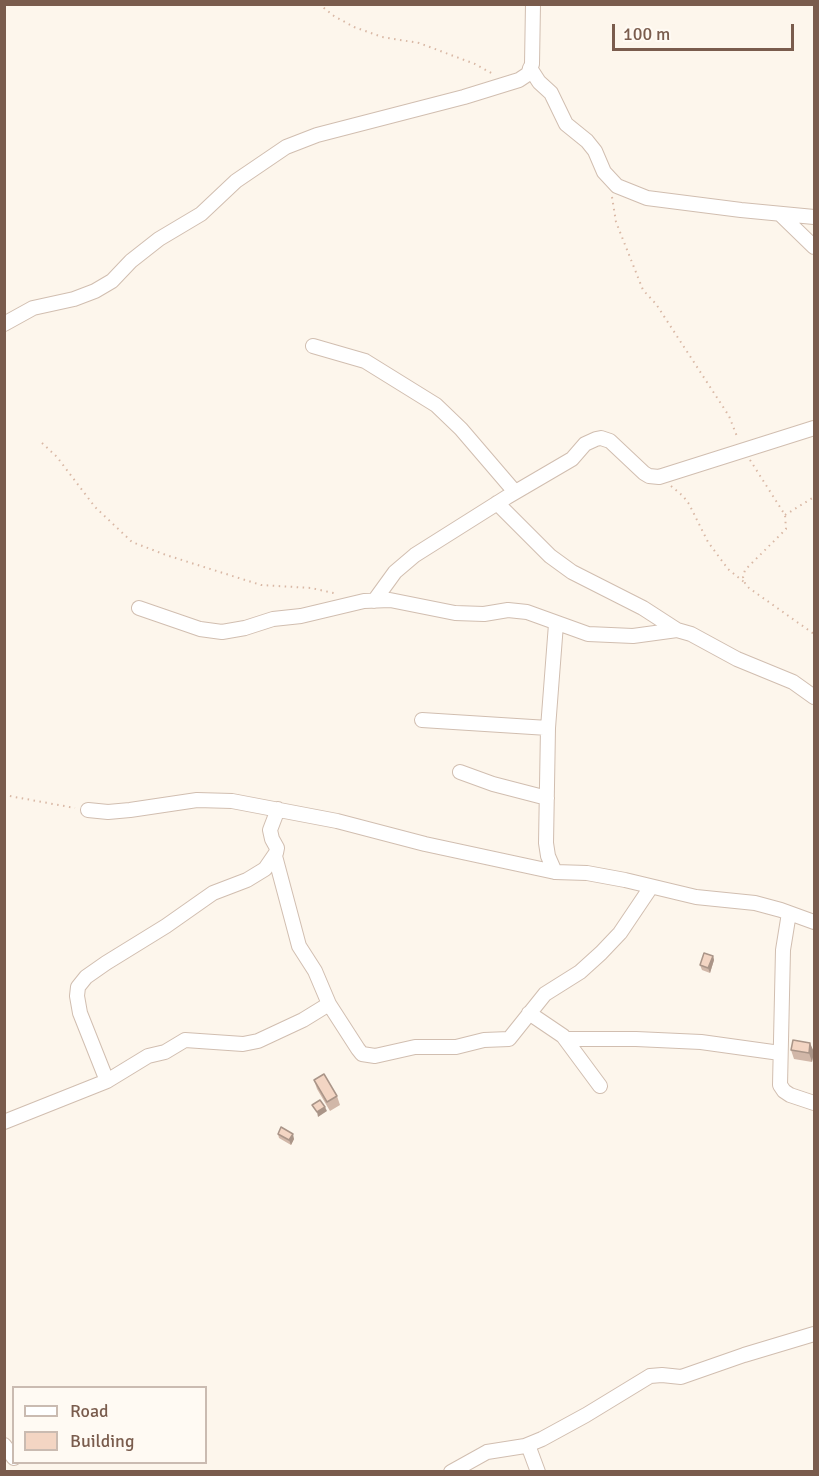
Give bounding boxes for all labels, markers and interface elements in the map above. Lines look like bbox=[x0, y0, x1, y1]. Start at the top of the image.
scale bar bbox=[615, 12, 796, 50]
text: 100 m bbox=[623, 23, 670, 45]
legend bbox=[12, 1386, 207, 1464]
text: Road bbox=[70, 1400, 109, 1422]
text: Building bbox=[70, 1430, 134, 1452]

